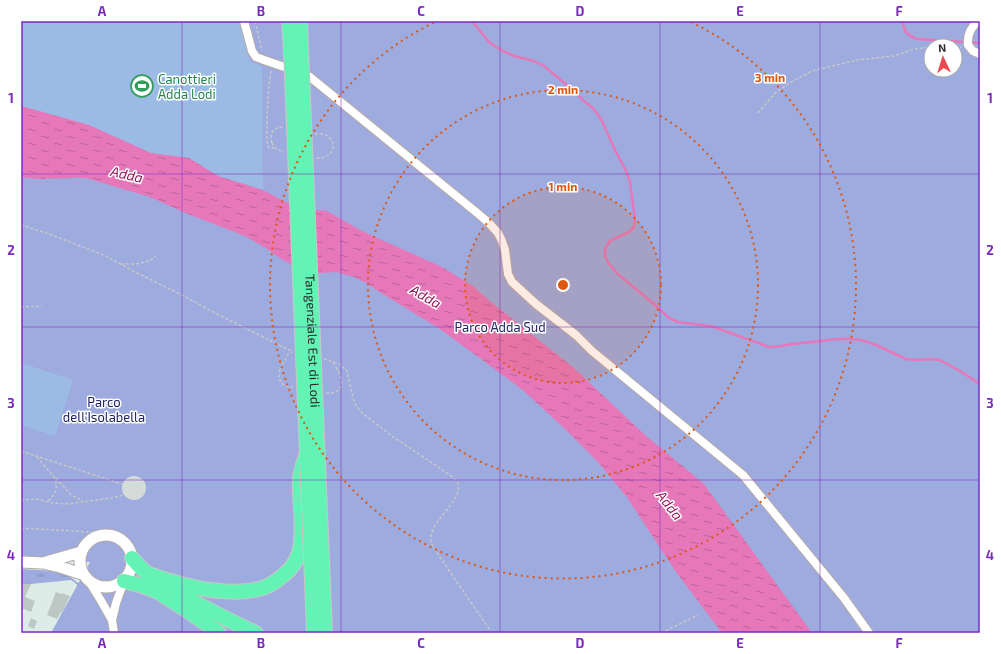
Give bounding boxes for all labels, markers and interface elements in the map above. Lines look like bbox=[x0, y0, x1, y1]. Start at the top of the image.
text: A bbox=[98, 3, 107, 19]
text: B bbox=[257, 3, 265, 19]
text: C bbox=[417, 3, 425, 19]
text: D bbox=[576, 3, 585, 19]
text: E bbox=[736, 3, 744, 19]
text: F bbox=[895, 3, 903, 19]
north arrow bbox=[923, 38, 963, 78]
text: N bbox=[938, 41, 947, 54]
text: 3 min bbox=[755, 70, 785, 84]
place label: Canottieri Adda Lodi bbox=[158, 71, 216, 102]
sports icon: Canottieri Adda Lodi bbox=[129, 73, 155, 99]
text: 2 min bbox=[548, 82, 578, 96]
text: 1 bbox=[8, 90, 14, 106]
text: 1 bbox=[987, 90, 993, 106]
water label: Adda bbox=[108, 162, 145, 186]
text: 1 min bbox=[549, 179, 577, 193]
text: 2 bbox=[7, 242, 15, 258]
text: 2 bbox=[986, 242, 994, 258]
street label: Tangenziale Est di Lodi bbox=[302, 274, 324, 408]
centre of rings bbox=[556, 278, 570, 292]
water label: Adda bbox=[407, 280, 444, 312]
park label: Parco Adda Sud bbox=[454, 319, 546, 335]
park label: Parco dell'Isolabella bbox=[63, 394, 145, 425]
text: 3 bbox=[7, 395, 15, 411]
text: 3 bbox=[986, 395, 994, 411]
water label: Adda bbox=[653, 486, 687, 523]
text: 4 bbox=[7, 547, 15, 563]
text: 4 bbox=[986, 547, 994, 563]
text: A bbox=[98, 635, 107, 651]
text: B bbox=[257, 635, 265, 651]
text: C bbox=[417, 635, 425, 651]
text: D bbox=[576, 635, 585, 651]
text: E bbox=[736, 635, 744, 651]
text: F bbox=[895, 635, 903, 651]

